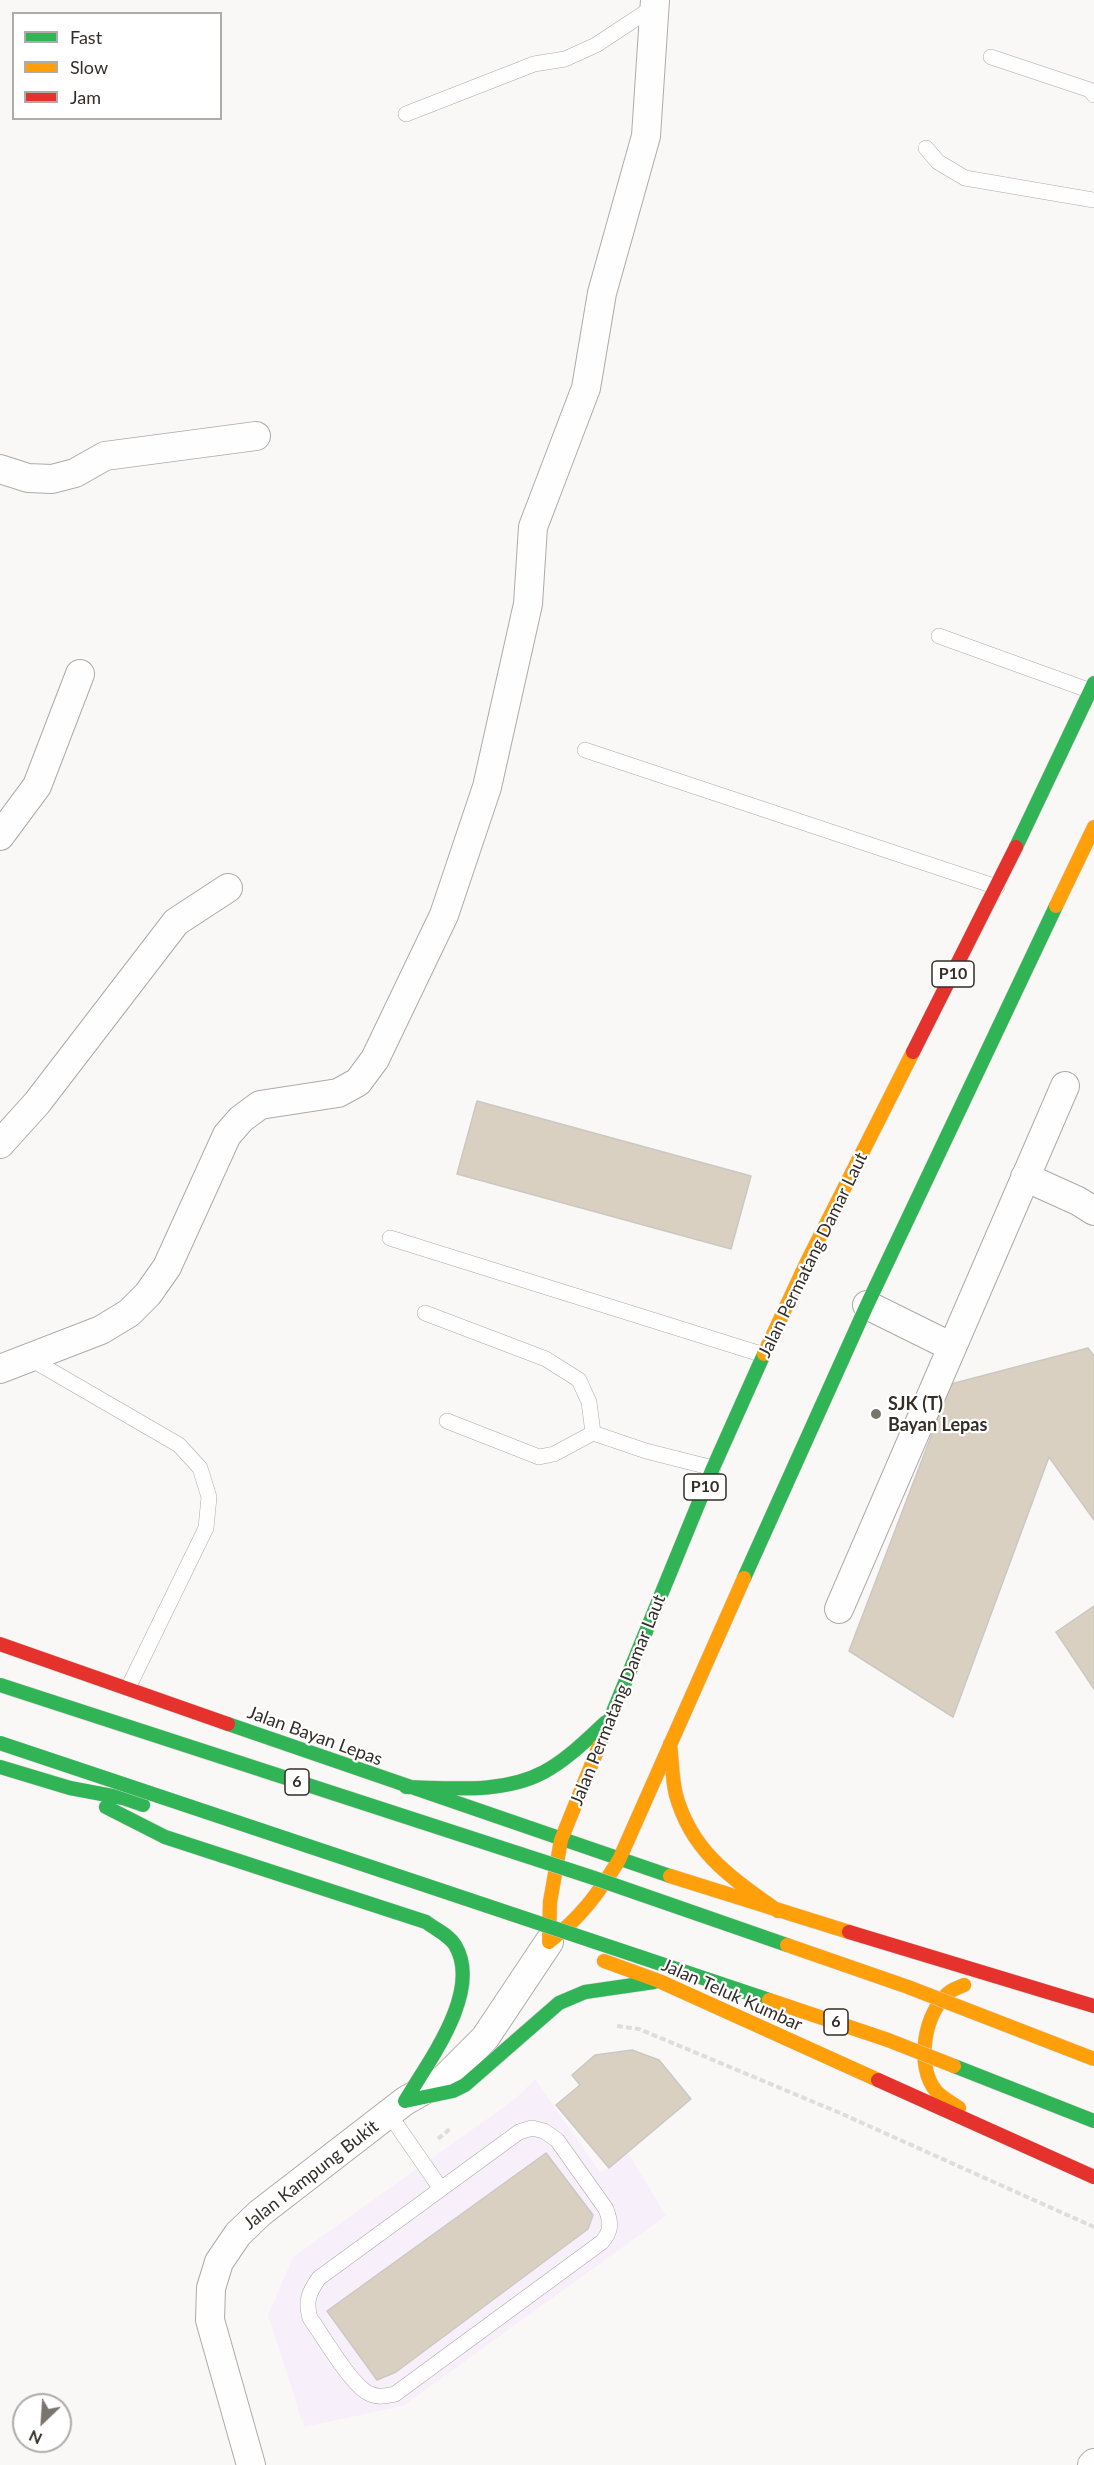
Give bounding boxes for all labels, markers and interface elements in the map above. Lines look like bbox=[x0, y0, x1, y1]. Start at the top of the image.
legend bbox=[12, 12, 222, 120]
text: Fast bbox=[70, 26, 102, 48]
text: Slow bbox=[70, 56, 108, 78]
text: Jam bbox=[70, 86, 101, 108]
road number: P10 bbox=[932, 961, 974, 987]
street label: Jalan Permatang Damar Laut bbox=[754, 1149, 872, 1361]
place label: SJK (T) Bayan Lepas bbox=[888, 1393, 987, 1436]
marker: SJK (T) Bayan Lepas bbox=[869, 1407, 883, 1421]
road number: P10 bbox=[684, 1474, 726, 1500]
street label: Jalan Permatang Damar Laut bbox=[566, 1591, 670, 1809]
street label: Jalan Bayan Lepas bbox=[245, 1702, 385, 1770]
road number: 6 bbox=[285, 1769, 309, 1795]
street label: Jalan Teluk Kumbar bbox=[658, 1954, 806, 2036]
road number: 6 bbox=[824, 2009, 848, 2035]
street label: Jalan Kampung Bukit bbox=[239, 2116, 383, 2234]
north arrow bbox=[12, 2393, 72, 2453]
text: N bbox=[25, 2427, 45, 2449]

